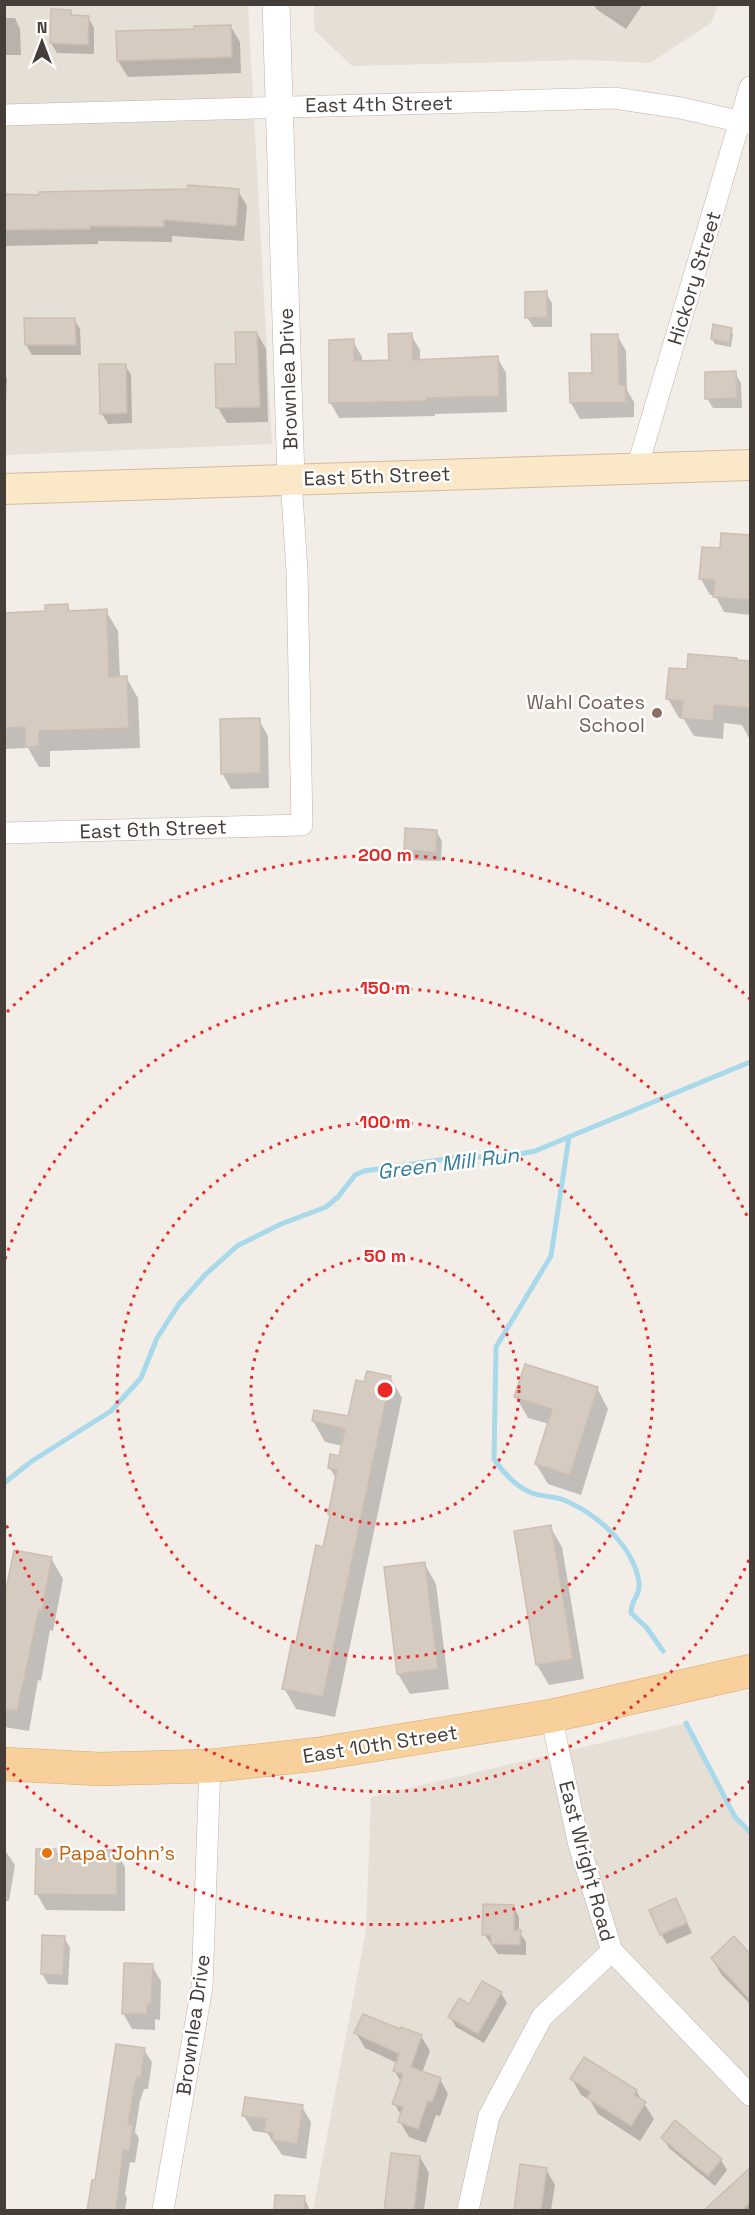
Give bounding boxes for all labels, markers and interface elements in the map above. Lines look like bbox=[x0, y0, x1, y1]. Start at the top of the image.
north arrow bbox=[12, 12, 72, 72]
text: N bbox=[37, 17, 47, 38]
street label: East 4th Street bbox=[305, 90, 453, 118]
street label: Hickory Street bbox=[661, 208, 727, 348]
street label: Brownlea Drive bbox=[273, 308, 303, 450]
street label: East 5th Street bbox=[303, 460, 451, 492]
place label: Wahl Coates School bbox=[527, 689, 645, 738]
marker: Wahl Coates School bbox=[650, 706, 664, 720]
street label: East 6th Street bbox=[79, 813, 227, 845]
text: 200 m bbox=[358, 843, 412, 866]
text: 150 m bbox=[360, 976, 410, 999]
text: 100 m bbox=[359, 1110, 411, 1133]
water label: Green Mill Run bbox=[376, 1141, 521, 1185]
text: 50 m bbox=[364, 1244, 406, 1267]
centre of rings bbox=[375, 1380, 395, 1400]
street label: East 10th Street bbox=[301, 1719, 459, 1769]
street label: East Wright Road bbox=[553, 1778, 621, 1944]
place label: Papa John's bbox=[59, 1840, 175, 1866]
marker: Papa John's bbox=[40, 1846, 54, 1860]
street label: Brownlea Drive bbox=[170, 1953, 216, 2097]

